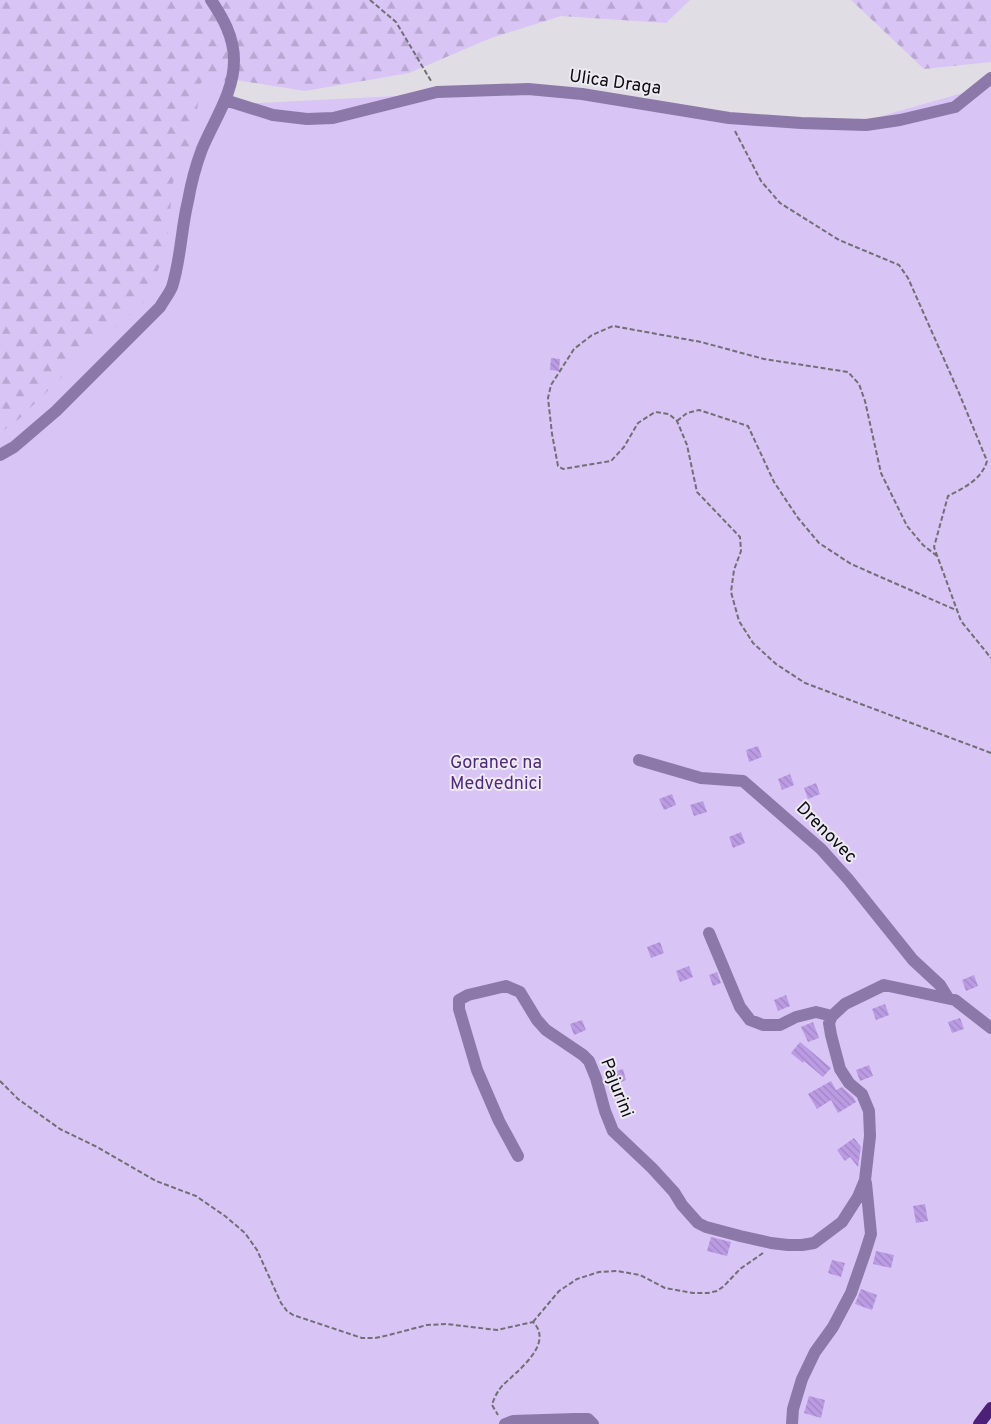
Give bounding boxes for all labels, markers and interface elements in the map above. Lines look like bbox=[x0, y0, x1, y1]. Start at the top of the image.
street label: Ulica Draga bbox=[568, 65, 662, 101]
park label: Goranec na Medvednici bbox=[450, 752, 542, 796]
street label: Drenovec bbox=[791, 798, 861, 868]
street label: Pajurini bbox=[594, 1055, 638, 1121]

